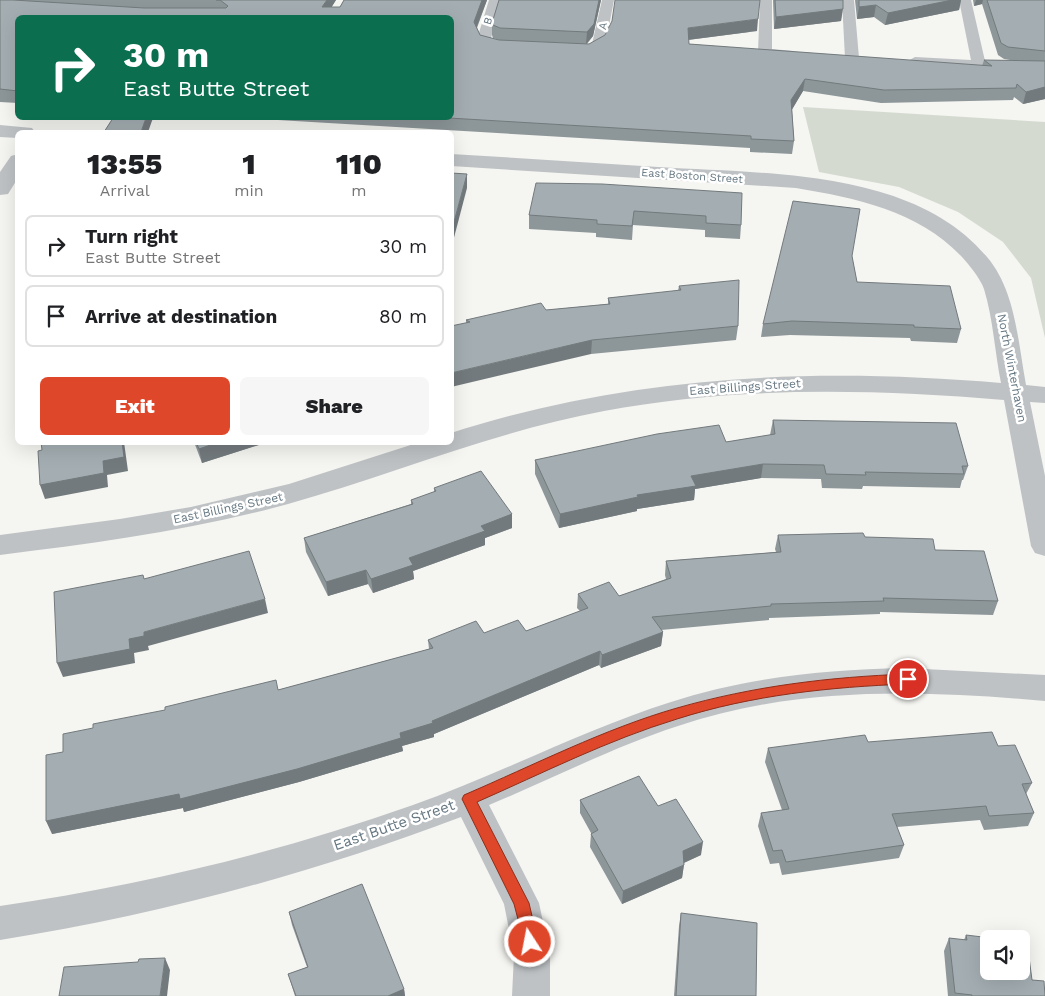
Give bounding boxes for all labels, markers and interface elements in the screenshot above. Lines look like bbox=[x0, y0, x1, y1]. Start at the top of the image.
street label: B bbox=[481, 16, 495, 26]
street label: A bbox=[596, 21, 610, 31]
text: 30 m bbox=[123, 34, 209, 76]
icon: right bbox=[40, 35, 105, 100]
text: East Butte Street bbox=[123, 76, 309, 101]
text: 13:55 bbox=[87, 146, 162, 181]
text: 1 bbox=[242, 146, 256, 181]
text: 110 bbox=[336, 146, 382, 181]
street label: East Boston Street bbox=[641, 166, 744, 186]
text: Arrival bbox=[100, 181, 150, 200]
text: min bbox=[234, 181, 264, 200]
text: m bbox=[351, 181, 366, 200]
text: Turn right bbox=[85, 225, 178, 248]
icon: right bbox=[42, 232, 70, 260]
text: 30 m bbox=[380, 235, 427, 258]
text: East Butte Street bbox=[85, 248, 220, 267]
icon: arrive bbox=[42, 302, 70, 330]
text: Arrive at destination bbox=[85, 305, 277, 328]
text: 80 m bbox=[379, 305, 427, 328]
street label: North Winterhaven bbox=[995, 313, 1029, 423]
street label: East Billings Street bbox=[689, 376, 801, 398]
button: Exit bbox=[40, 377, 230, 435]
button: Share bbox=[240, 377, 429, 435]
street label: East Billings Street bbox=[172, 490, 284, 526]
pin bbox=[887, 658, 929, 700]
icon: arrive bbox=[894, 665, 922, 693]
street label: East Butte Street bbox=[331, 796, 458, 854]
position arrow bbox=[503, 915, 555, 967]
map controls bbox=[980, 930, 1030, 980]
button: sound bbox=[980, 930, 1030, 980]

